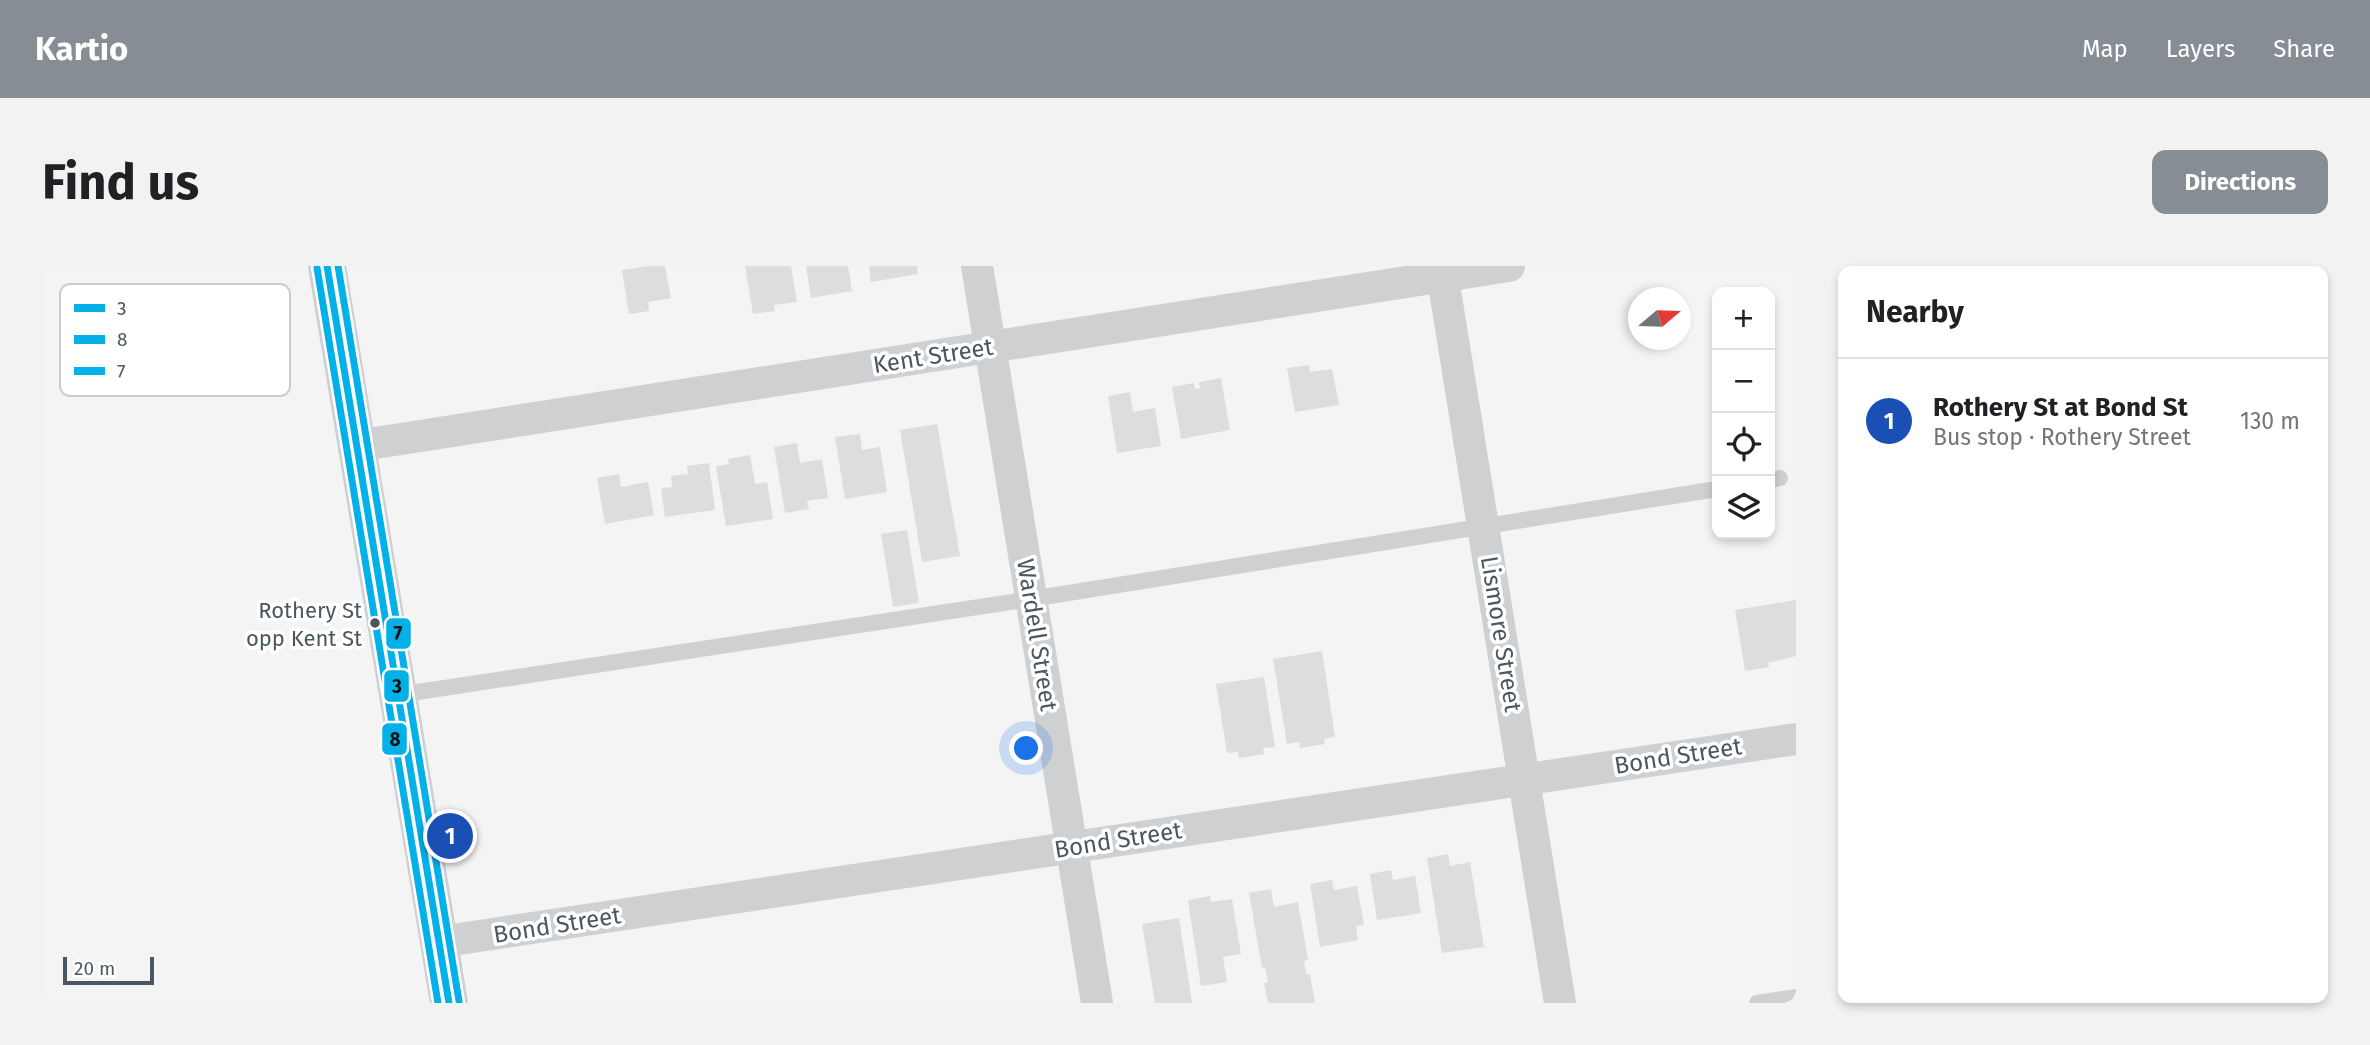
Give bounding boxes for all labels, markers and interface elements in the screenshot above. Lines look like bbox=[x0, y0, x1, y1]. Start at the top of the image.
text: Kartio bbox=[35, 29, 128, 69]
text: Map bbox=[2082, 35, 2128, 63]
text: Layers bbox=[2166, 35, 2235, 63]
text: Share bbox=[2273, 35, 2335, 63]
button: Directions bbox=[2152, 150, 2328, 214]
text: Find us bbox=[42, 153, 199, 212]
legend bbox=[60, 284, 290, 396]
north arrow bbox=[1628, 287, 1691, 350]
map controls bbox=[1712, 287, 1775, 539]
button: + bbox=[1712, 287, 1775, 350]
text: Nearby bbox=[1866, 294, 1964, 330]
text: 3 bbox=[117, 297, 126, 320]
text: 8 bbox=[117, 328, 127, 351]
street label: Kent Street bbox=[871, 333, 995, 379]
button: − bbox=[1712, 350, 1775, 413]
text: 7 bbox=[117, 360, 125, 383]
text: Rothery St at Bond St bbox=[1933, 392, 2188, 423]
text: 1 bbox=[1884, 407, 1894, 435]
text: 130 m bbox=[2240, 407, 2300, 435]
button: locate bbox=[1712, 413, 1775, 476]
text: Bus stop · Rothery Street bbox=[1933, 423, 2191, 451]
button: layers bbox=[1712, 476, 1775, 539]
street label: Lismore Street bbox=[1475, 554, 1527, 714]
street label: Wardell Street bbox=[1011, 557, 1063, 713]
place label: Rothery St opp Kent St bbox=[246, 597, 362, 652]
marker: Rothery St opp Kent St bbox=[368, 616, 382, 630]
line badge: 7 bbox=[385, 617, 412, 650]
text: 7 bbox=[394, 622, 403, 645]
line badge: 3 bbox=[383, 669, 410, 703]
text: 3 bbox=[391, 675, 402, 698]
line badge: 8 bbox=[381, 722, 408, 756]
text: 8 bbox=[389, 728, 401, 751]
your location bbox=[1009, 731, 1043, 765]
street label: Bond Street bbox=[1612, 732, 1744, 780]
pin: 1 bbox=[427, 810, 473, 862]
street label: Bond Street bbox=[1052, 816, 1184, 864]
street label: Bond Street bbox=[491, 901, 623, 949]
scale bar bbox=[63, 954, 154, 986]
text: 20 m bbox=[74, 957, 115, 980]

